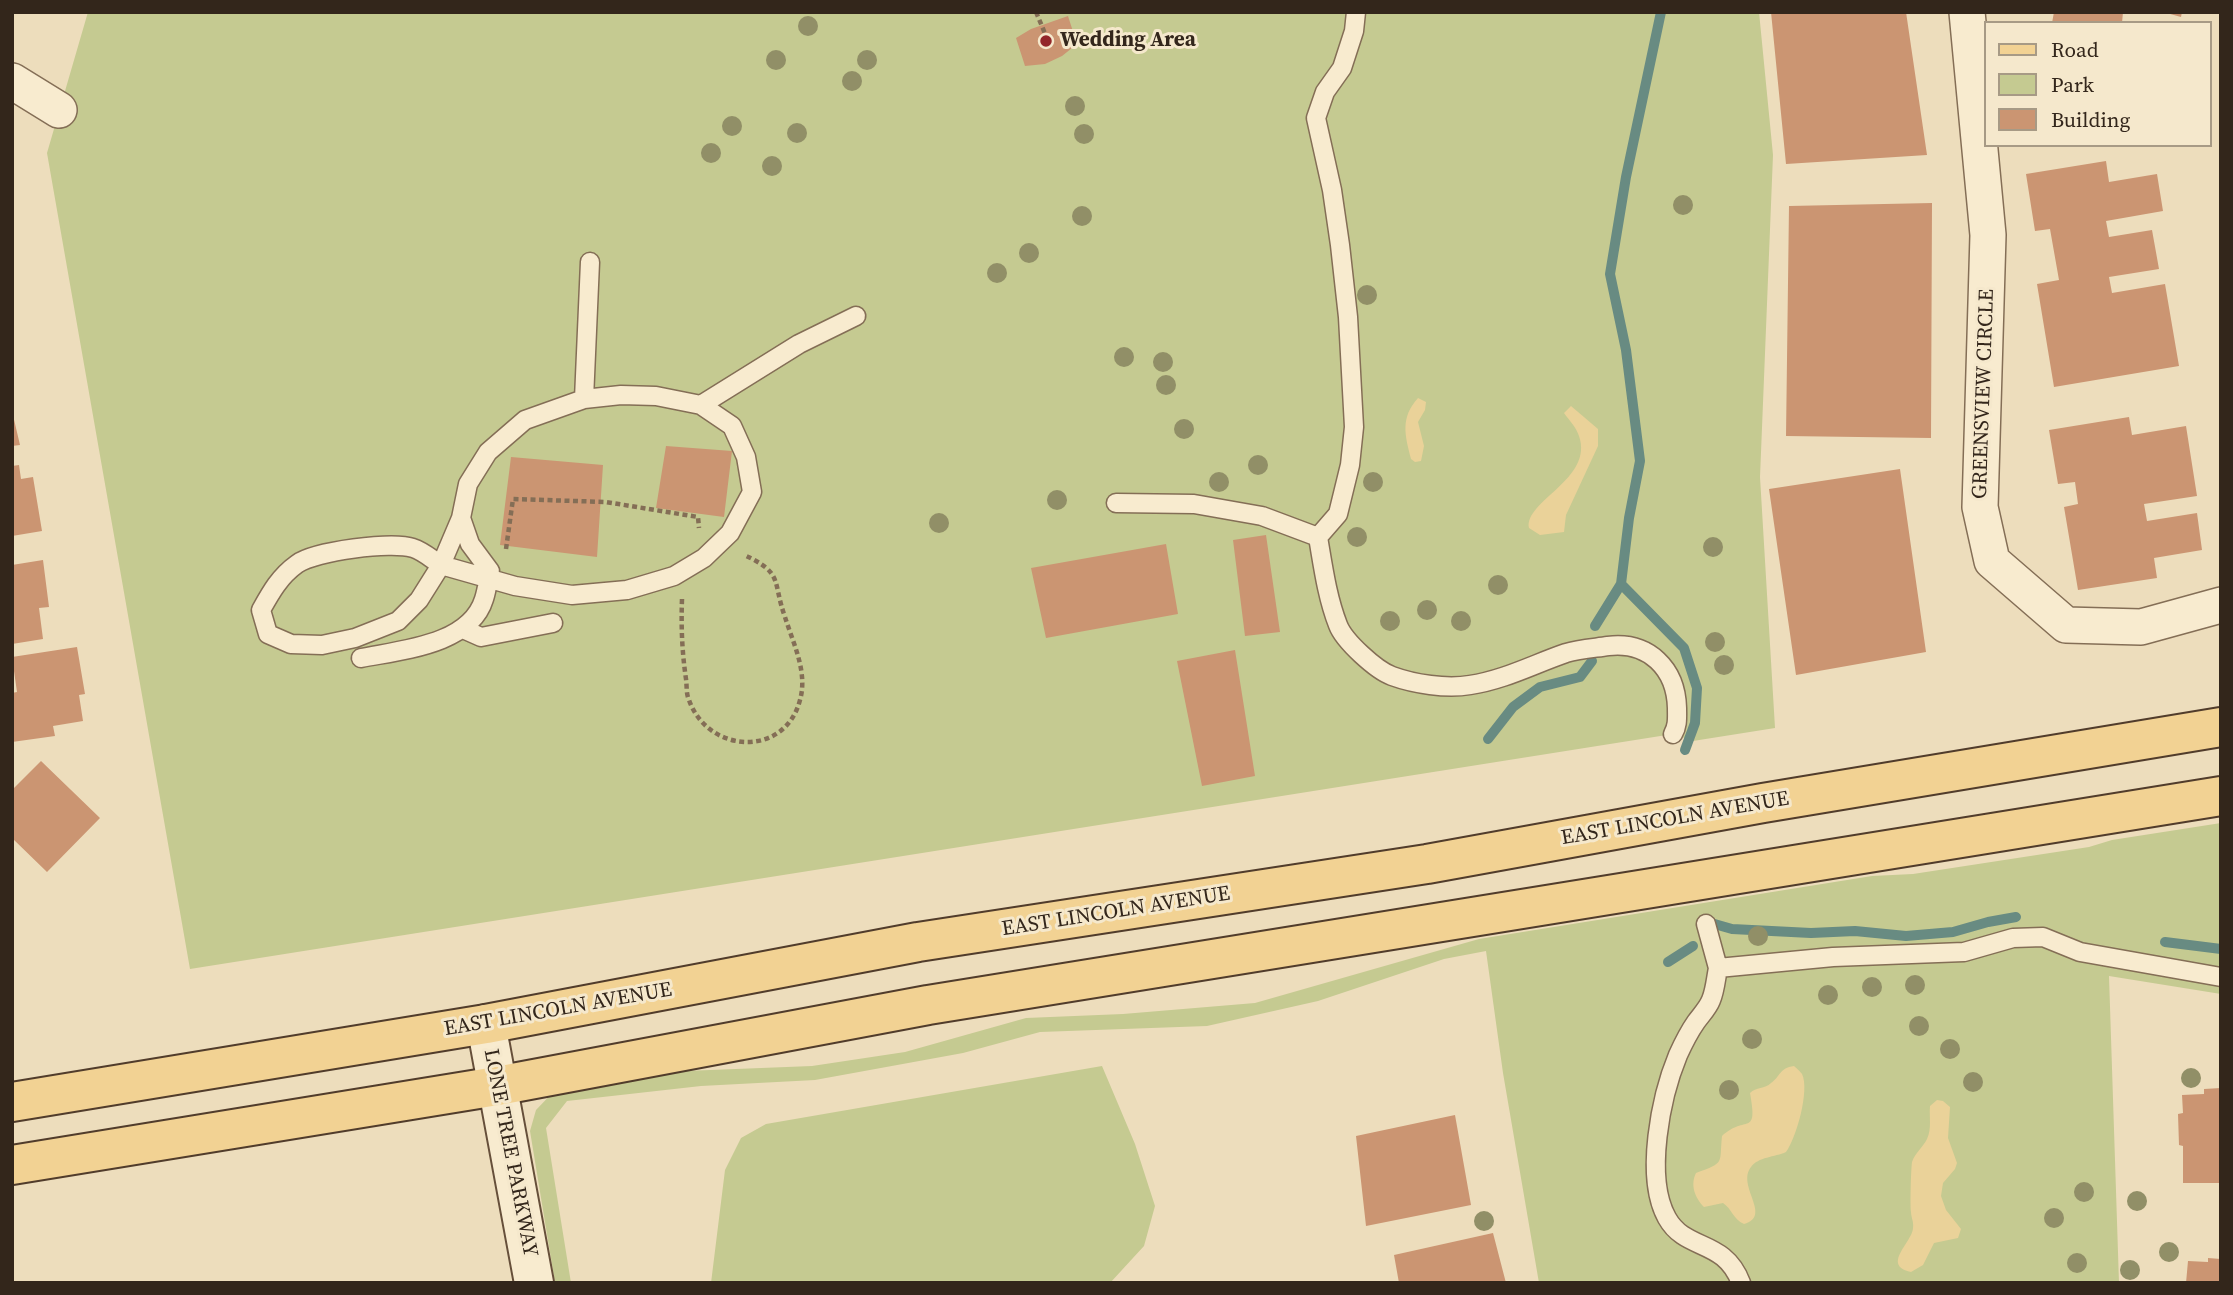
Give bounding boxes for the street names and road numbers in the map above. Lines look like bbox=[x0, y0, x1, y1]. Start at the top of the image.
street label: GREENSVIEW CIRCLE bbox=[1968, 289, 2000, 499]
street label: EAST LINCOLN AVENUE bbox=[1559, 787, 1791, 851]
street label: EAST LINCOLN AVENUE bbox=[1000, 881, 1232, 943]
street label: EAST LINCOLN AVENUE bbox=[442, 978, 674, 1042]
street label: LONE TREE PARKWAY bbox=[477, 1047, 543, 1259]

